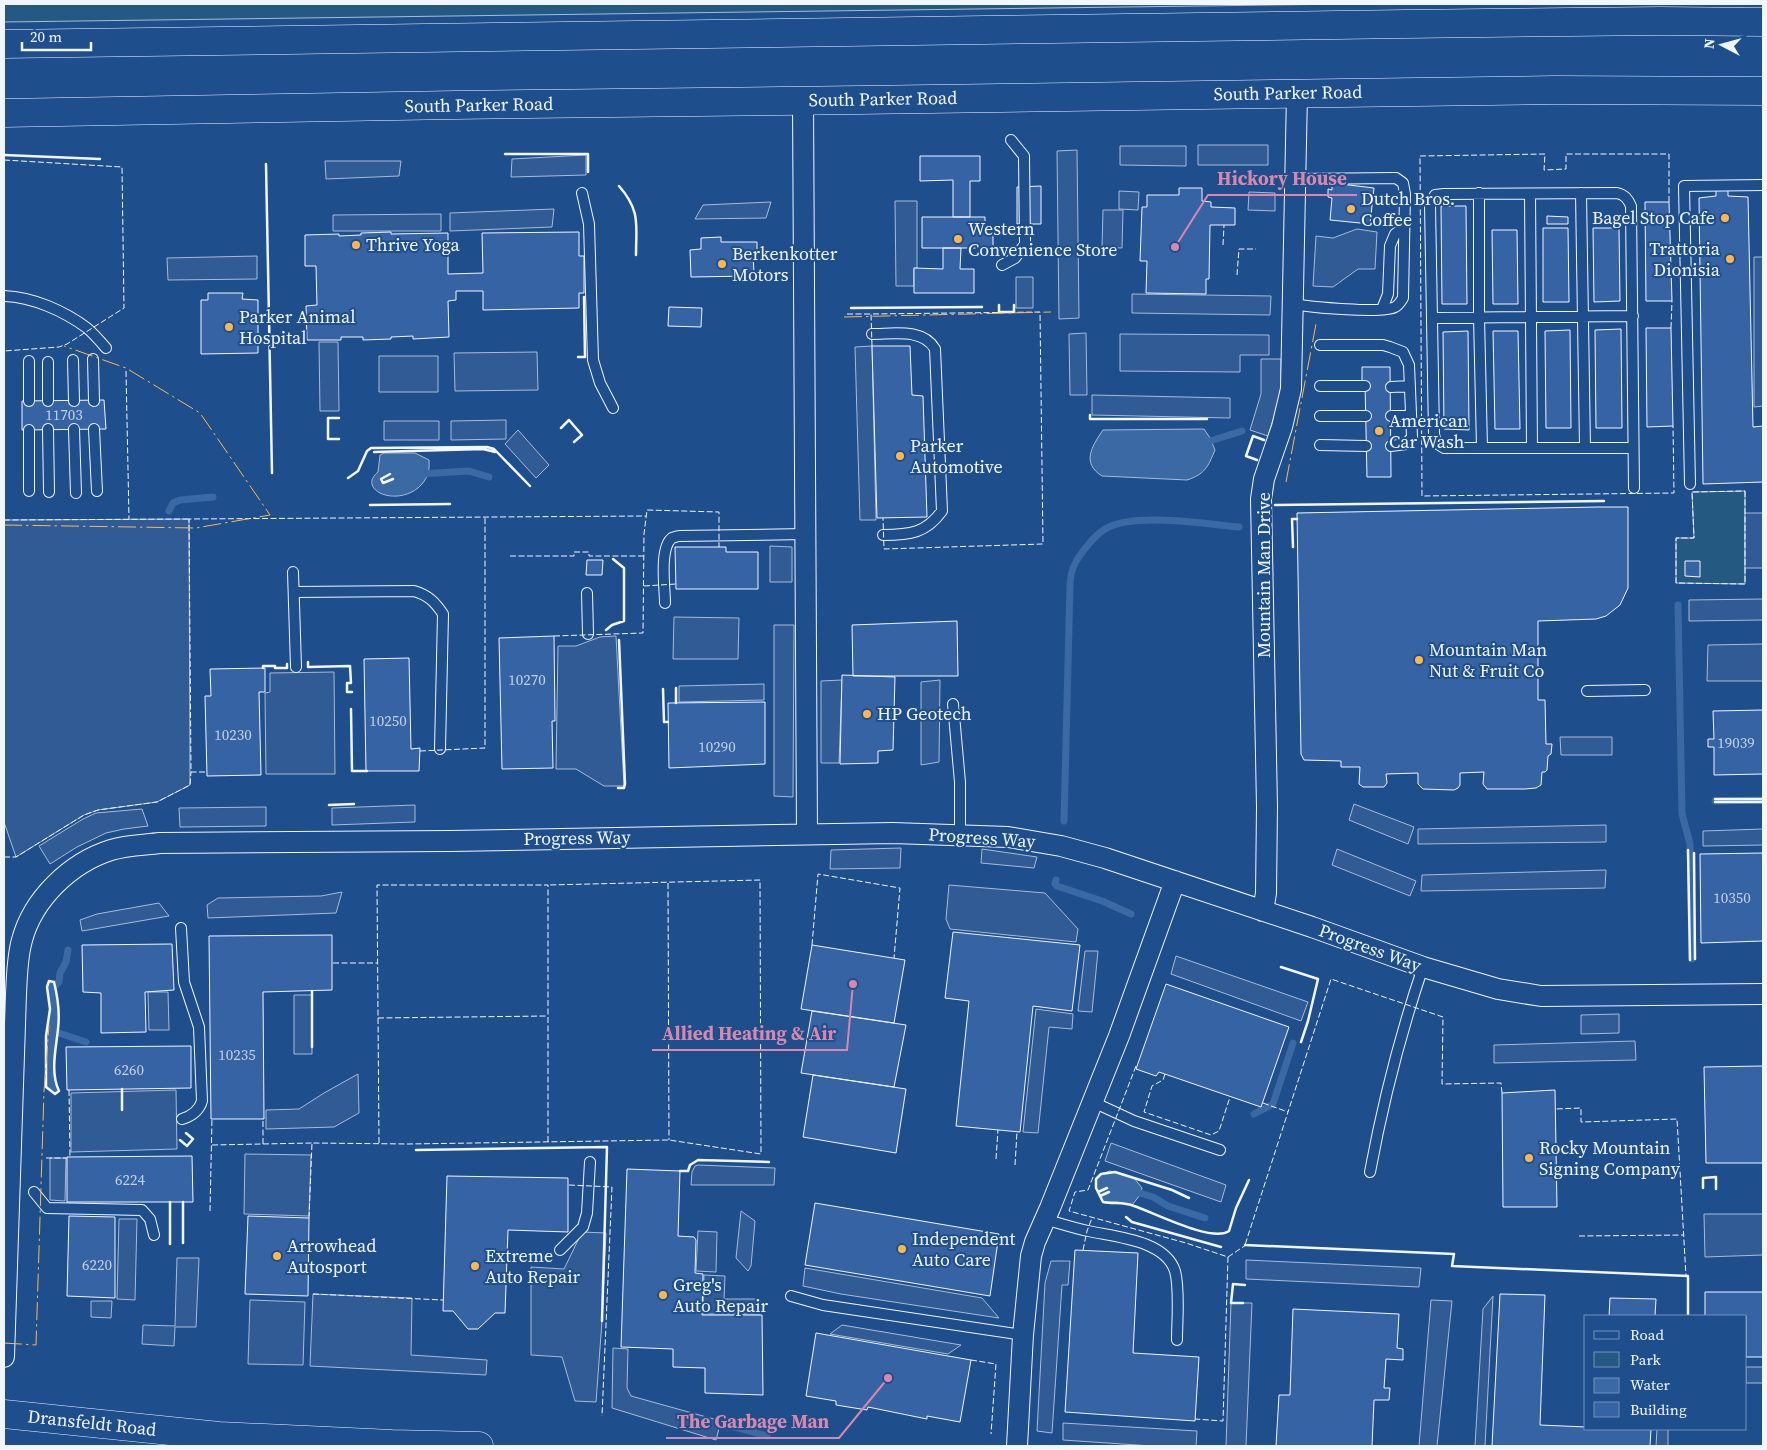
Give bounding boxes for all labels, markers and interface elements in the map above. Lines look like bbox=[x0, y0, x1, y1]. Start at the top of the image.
scale bar bbox=[22, 20, 91, 52]
north arrow bbox=[1697, 20, 1747, 70]
text: 20 m bbox=[30, 26, 62, 47]
text: N bbox=[1699, 38, 1720, 50]
street label: South Parker Road bbox=[1213, 79, 1363, 106]
street label: South Parker Road bbox=[808, 85, 958, 112]
street label: South Parker Road bbox=[404, 91, 554, 118]
callout: Hickory House bbox=[1208, 161, 1357, 195]
text: Hickory House bbox=[1217, 165, 1347, 191]
place label: Dutch Bros. Coffee bbox=[1361, 186, 1455, 232]
marker: Dutch Bros. Coffee bbox=[1345, 203, 1357, 215]
place label: Bagel Stop Cafe bbox=[1592, 205, 1715, 230]
marker: Bagel Stop Cafe bbox=[1719, 212, 1731, 224]
place label: Western Convenience Store bbox=[968, 216, 1117, 262]
place label: Thrive Yoga bbox=[366, 232, 461, 257]
marker: Western Convenience Store bbox=[952, 233, 964, 245]
place label: Trattoria Dionisia bbox=[1649, 236, 1721, 282]
marker: Thrive Yoga bbox=[350, 239, 362, 251]
place label: Berkenkotter Motors bbox=[732, 241, 838, 287]
marker: Trattoria Dionisia bbox=[1724, 253, 1736, 265]
marker: Berkenkotter Motors bbox=[716, 258, 728, 270]
place label: Parker Animal Hospital bbox=[239, 304, 356, 350]
marker: Parker Animal Hospital bbox=[223, 321, 235, 333]
house number: 11703 bbox=[45, 404, 83, 425]
place label: American Car Wash bbox=[1389, 408, 1468, 454]
marker: American Car Wash bbox=[1373, 425, 1385, 437]
place label: Parker Automotive bbox=[910, 433, 1003, 479]
marker: Parker Automotive bbox=[894, 450, 906, 462]
street label: Mountain Man Drive bbox=[1251, 492, 1276, 658]
place label: Mountain Man Nut & Fruit Co bbox=[1429, 637, 1547, 683]
marker: Mountain Man Nut & Fruit Co bbox=[1413, 654, 1425, 666]
house number: 10270 bbox=[508, 669, 546, 690]
place label: HP Geotech bbox=[877, 701, 972, 726]
marker: HP Geotech bbox=[861, 708, 873, 720]
house number: 10250 bbox=[369, 710, 407, 731]
house number: 10230 bbox=[214, 724, 252, 745]
house number: 19039 bbox=[1717, 732, 1755, 753]
house number: 10290 bbox=[698, 736, 736, 757]
street label: Progress Way bbox=[928, 821, 1037, 854]
street label: Progress Way bbox=[523, 824, 632, 851]
house number: 10350 bbox=[1713, 887, 1751, 908]
street label: Progress Way bbox=[1316, 917, 1426, 978]
callout: Allied Heating & Air bbox=[652, 1016, 847, 1050]
text: Allied Heating & Air bbox=[662, 1020, 836, 1046]
house number: 10235 bbox=[218, 1044, 256, 1065]
house number: 6260 bbox=[114, 1059, 144, 1080]
place label: Rocky Mountain Signing Company bbox=[1539, 1135, 1681, 1181]
marker: Rocky Mountain Signing Company bbox=[1523, 1152, 1535, 1164]
house number: 6224 bbox=[115, 1169, 145, 1190]
place label: Independent Auto Care bbox=[912, 1226, 1016, 1272]
place label: Arrowhead Autosport bbox=[287, 1233, 376, 1279]
place label: Extreme Auto Repair bbox=[485, 1243, 581, 1289]
marker: Independent Auto Care bbox=[896, 1243, 908, 1255]
marker: Arrowhead Autosport bbox=[271, 1250, 283, 1262]
house number: 6220 bbox=[82, 1254, 112, 1275]
marker: Extreme Auto Repair bbox=[469, 1260, 481, 1272]
place label: Greg's Auto Repair bbox=[673, 1272, 769, 1318]
marker: Greg's Auto Repair bbox=[657, 1289, 669, 1301]
legend bbox=[1584, 1315, 1747, 1430]
text: Road bbox=[1630, 1324, 1664, 1345]
text: Park bbox=[1630, 1349, 1662, 1370]
text: Water bbox=[1630, 1374, 1671, 1395]
text: Building bbox=[1630, 1399, 1687, 1420]
street label: Dransfeldt Road bbox=[26, 1403, 158, 1442]
callout: The Garbage Man bbox=[666, 1404, 839, 1438]
text: The Garbage Man bbox=[677, 1408, 830, 1434]

